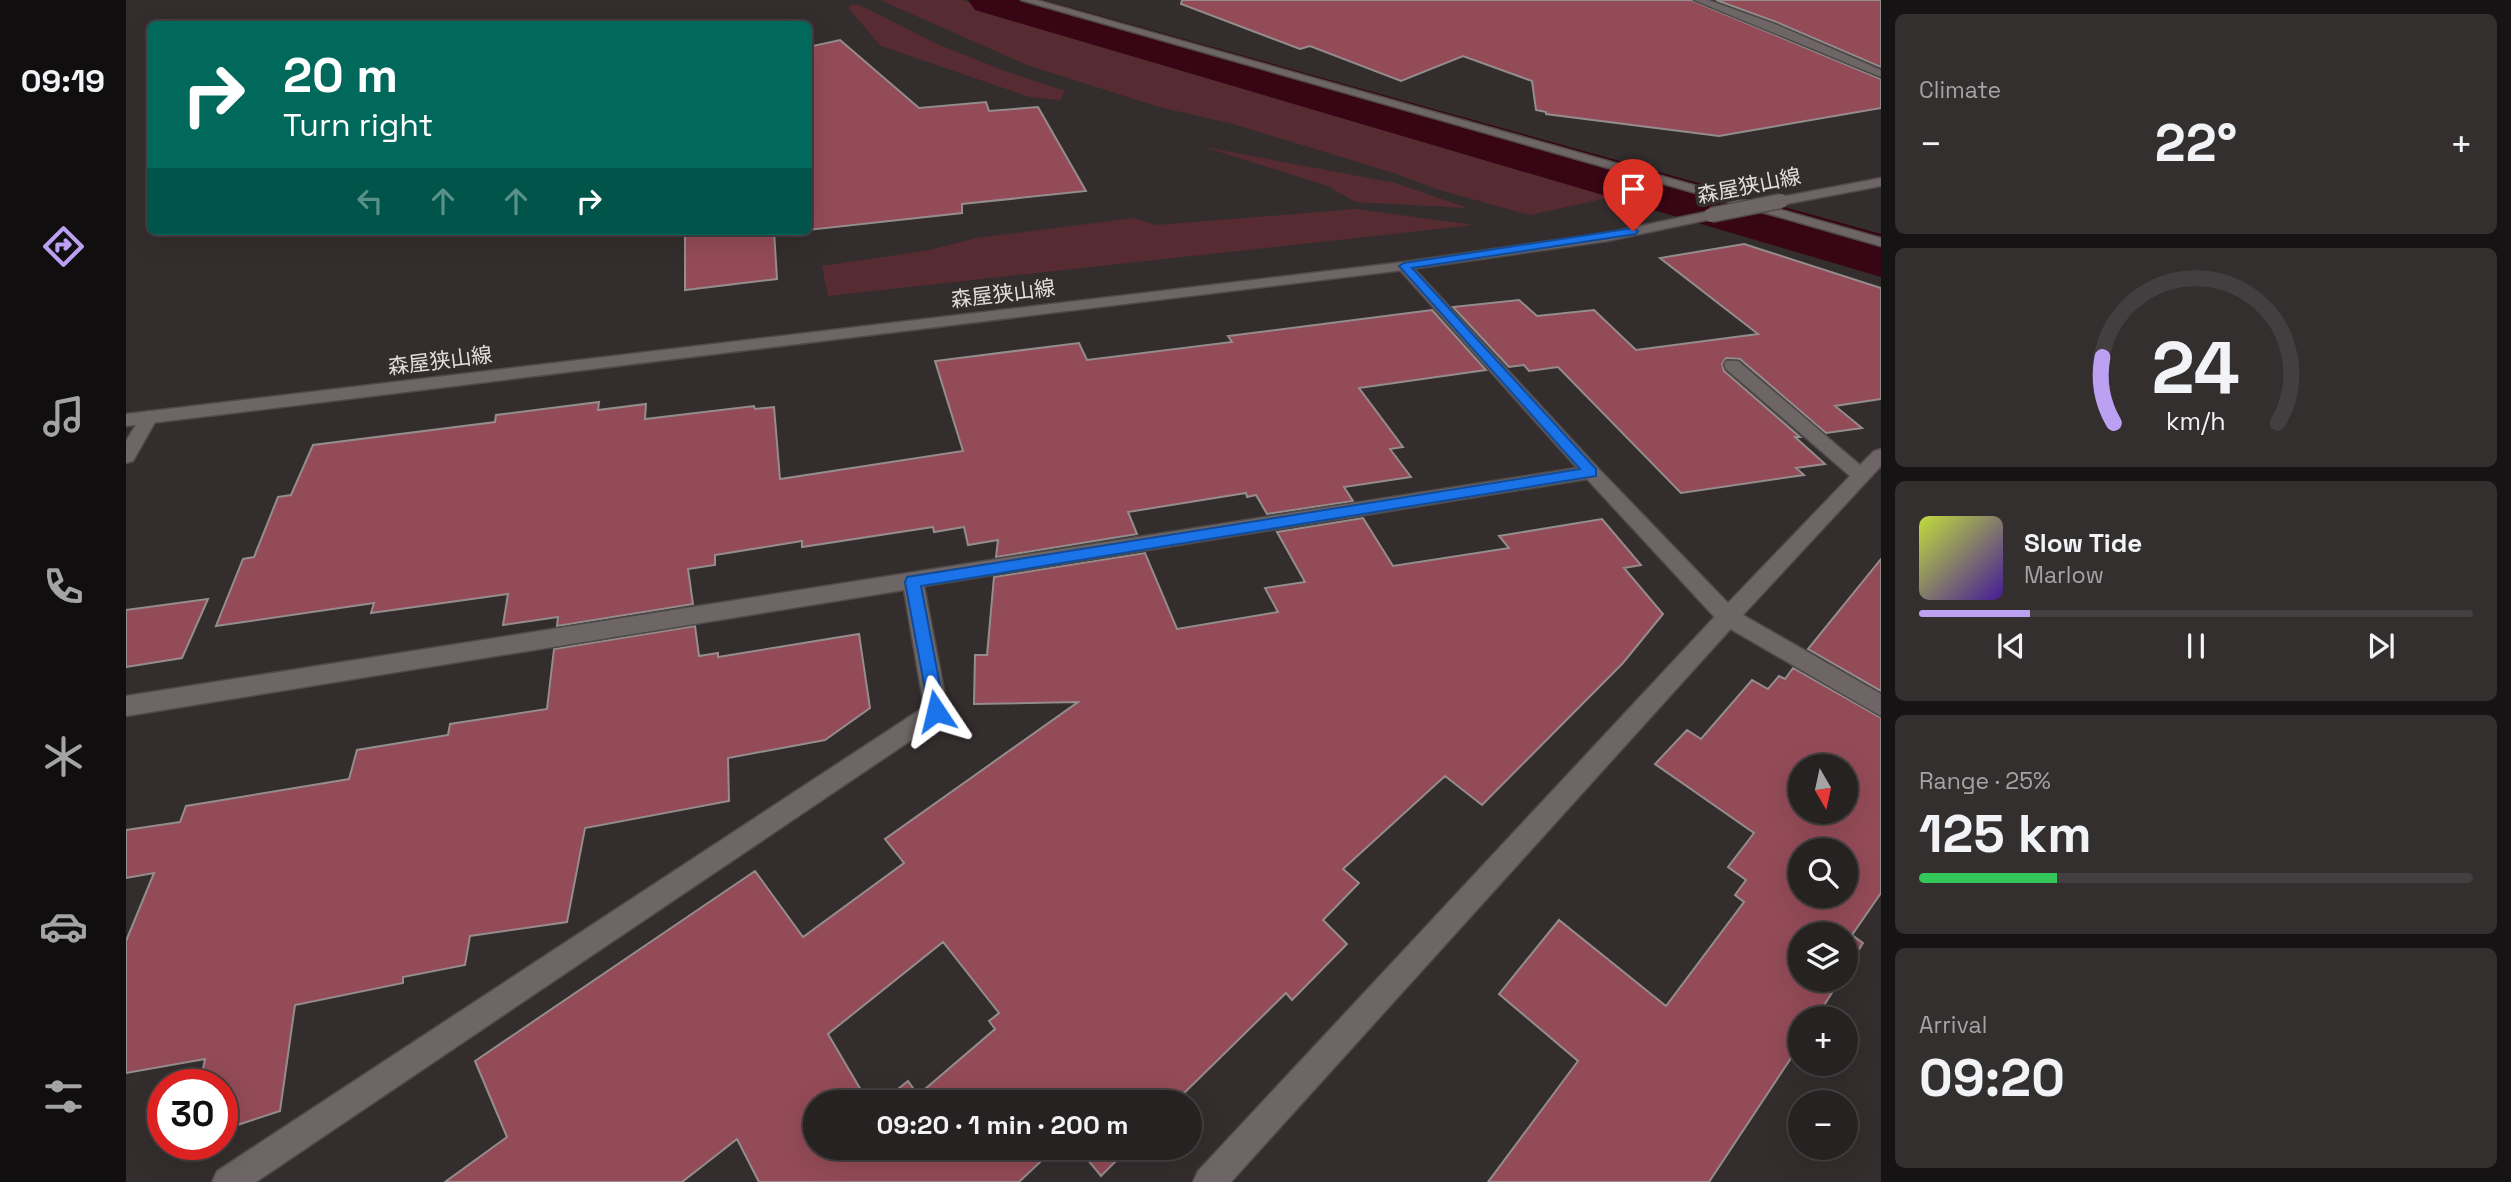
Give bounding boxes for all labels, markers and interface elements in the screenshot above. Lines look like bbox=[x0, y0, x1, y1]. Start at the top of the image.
text: 20 m bbox=[283, 44, 398, 106]
icon: right bbox=[168, 49, 259, 140]
text: 09:19 bbox=[21, 61, 105, 101]
text: Climate bbox=[1919, 75, 2001, 105]
text: Turn right bbox=[283, 105, 433, 145]
text: 22° bbox=[2155, 110, 2237, 176]
text: − bbox=[1919, 120, 1943, 168]
text: + bbox=[2449, 120, 2473, 168]
pin bbox=[1603, 159, 1663, 231]
street label: 森屋狭山線 bbox=[1695, 162, 1803, 209]
icon: arrive bbox=[1614, 170, 1652, 208]
icon: left bbox=[351, 182, 389, 220]
icon: ahead bbox=[424, 182, 462, 220]
icon: ahead bbox=[497, 182, 535, 220]
icon: right bbox=[570, 182, 608, 220]
icon: directions bbox=[39, 222, 88, 271]
street label: 森屋狭山線 bbox=[949, 274, 1057, 313]
text: 24 bbox=[2152, 322, 2240, 415]
street label: 森屋狭山線 bbox=[386, 341, 494, 380]
icon: music bbox=[39, 392, 88, 441]
text: km/h bbox=[2166, 405, 2226, 437]
text: Slow Tide bbox=[2024, 526, 2142, 560]
text: Marlow bbox=[2024, 560, 2104, 590]
icon: phone bbox=[39, 562, 88, 611]
icon: previous bbox=[1992, 627, 2030, 665]
icon: pause bbox=[2177, 627, 2215, 665]
icon: next bbox=[2362, 627, 2400, 665]
position arrow bbox=[899, 674, 973, 748]
icon: climate bbox=[39, 732, 88, 781]
north arrow bbox=[1788, 754, 1858, 824]
map controls bbox=[1788, 754, 1858, 1160]
text: Range · 25% bbox=[1919, 766, 2051, 796]
text: 125 km bbox=[1919, 801, 2092, 867]
button: search bbox=[1788, 838, 1858, 908]
icon: car bbox=[39, 902, 88, 951]
button: layers bbox=[1788, 922, 1858, 992]
button: + bbox=[1788, 1006, 1858, 1076]
text: Arrival bbox=[1919, 1010, 1987, 1040]
text: 09:20 bbox=[1919, 1045, 2065, 1111]
speed limit sign: 30 bbox=[147, 1069, 238, 1160]
icon: filters bbox=[39, 1072, 88, 1121]
button: − bbox=[1788, 1090, 1858, 1160]
text: 09:20 · 1 min · 200 m bbox=[876, 1108, 1129, 1142]

